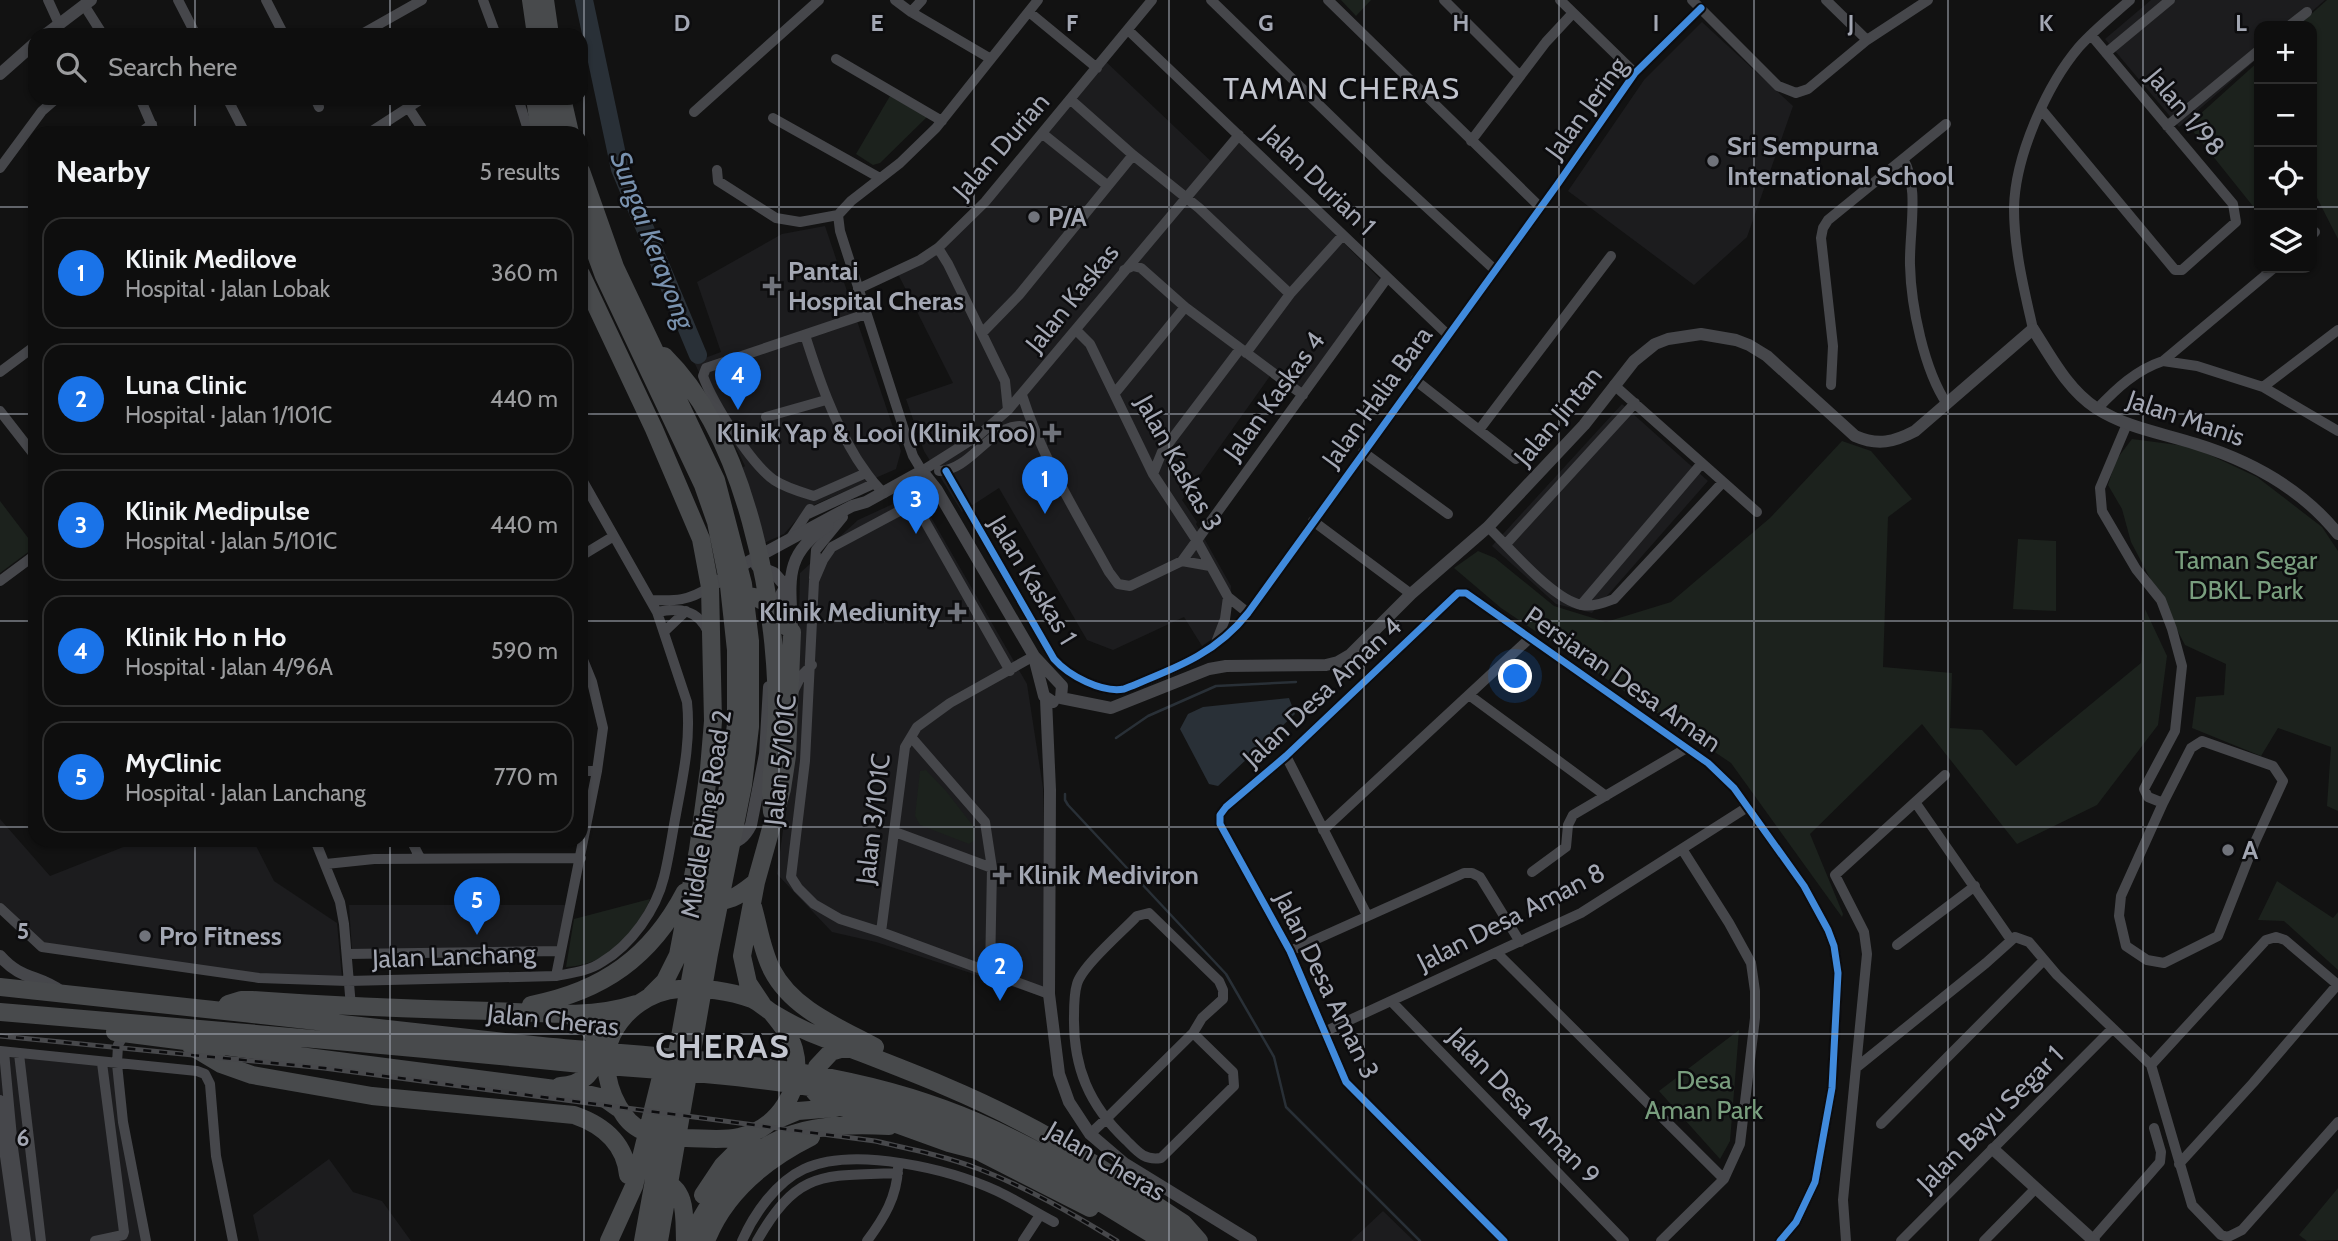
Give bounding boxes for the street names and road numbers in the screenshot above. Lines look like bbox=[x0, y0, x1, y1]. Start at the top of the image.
street label: Jalan Jering bbox=[1538, 50, 1634, 166]
street label: Jalan 1/98 bbox=[2139, 61, 2232, 163]
street label: Jalan Durian bbox=[945, 86, 1056, 207]
street label: Jalan Durian 1 bbox=[1255, 117, 1382, 242]
street label: Jalan Kaskas bbox=[1018, 237, 1126, 360]
street label: Jalan Halia Bara bbox=[1314, 320, 1439, 475]
street label: Jalan Kaskas 4 bbox=[1216, 325, 1331, 467]
street label: Jalan Jintan bbox=[1507, 360, 1609, 473]
street label: Jalan Manis bbox=[2122, 383, 2249, 453]
street label: Jalan Kaskas 3 bbox=[1128, 389, 1229, 537]
street label: Jalan Kaskas 1 bbox=[981, 509, 1084, 650]
street label: Persiaran Desa Aman bbox=[1519, 599, 1727, 759]
street label: Jalan Desa Aman 4 bbox=[1235, 610, 1408, 775]
street label: Jalan 5/101C bbox=[757, 693, 803, 828]
street label: Middle Ring Road 2 bbox=[674, 707, 738, 921]
street label: Jalan 3/101C bbox=[849, 752, 897, 887]
street label: Jalan Desa Aman 8 bbox=[1411, 856, 1610, 979]
street label: Jalan Desa Aman 3 bbox=[1267, 885, 1386, 1084]
street label: Jalan Lanchang bbox=[371, 937, 537, 975]
street label: Jalan Cheras bbox=[484, 997, 621, 1043]
street label: Jalan Desa Aman 9 bbox=[1440, 1020, 1607, 1191]
street label: Jalan Bayu Segar 1 bbox=[1909, 1039, 2070, 1200]
street label: Jalan Cheras bbox=[1040, 1114, 1172, 1208]

